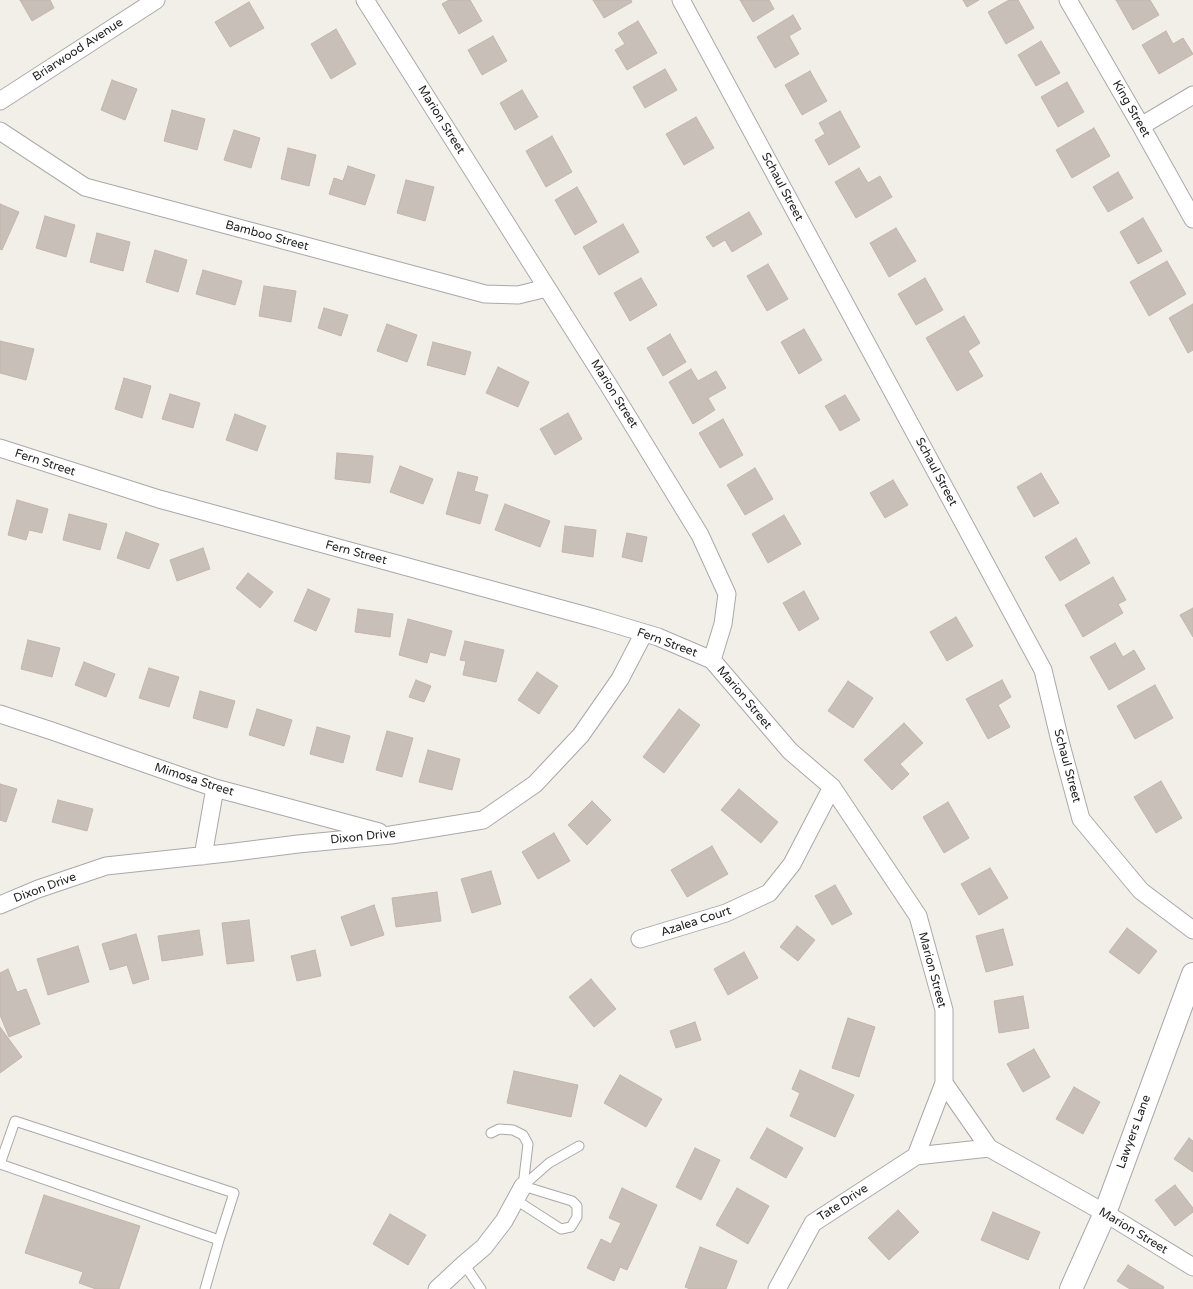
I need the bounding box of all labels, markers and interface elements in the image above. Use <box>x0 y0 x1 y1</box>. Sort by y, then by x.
street label: Briarwood Avenue <box>30 15 126 85</box>
street label: King Street <box>1109 78 1153 140</box>
street label: Marion Street <box>414 83 468 157</box>
street label: Schaul Street <box>758 150 806 224</box>
street label: Bamboo Street <box>224 218 310 254</box>
street label: Marion Street <box>587 357 641 431</box>
street label: Schaul Street <box>912 435 960 509</box>
street label: Fern Street <box>13 446 77 480</box>
street label: Fern Street <box>324 538 388 568</box>
street label: Fern Street <box>635 625 699 661</box>
street label: Marion Street <box>713 664 775 732</box>
street label: Schaul Street <box>1050 728 1084 804</box>
street label: Mimosa Street <box>152 760 236 800</box>
street label: Dixon Drive <box>330 826 396 848</box>
street label: Dixon Drive <box>12 870 78 906</box>
street label: Azalea Court <box>659 904 733 940</box>
street label: Marion Street <box>915 930 949 1010</box>
street label: Lawyers Lane <box>1114 1093 1154 1171</box>
street label: Tate Drive <box>815 1181 871 1225</box>
street label: Marion Street <box>1096 1205 1170 1257</box>

